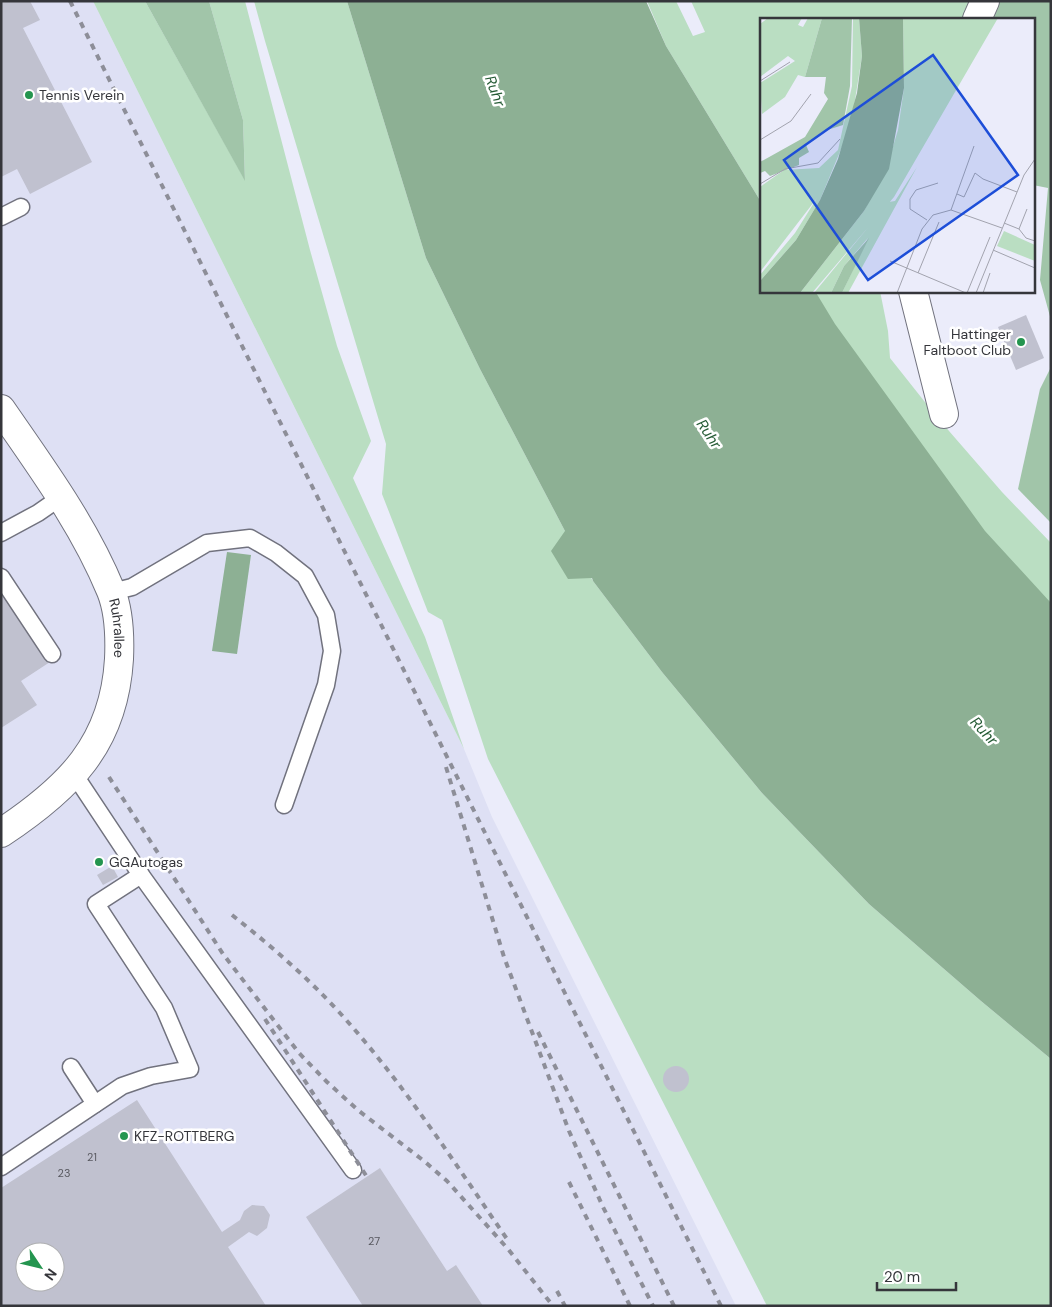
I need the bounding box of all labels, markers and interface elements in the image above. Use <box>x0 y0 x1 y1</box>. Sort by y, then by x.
inset map <box>760 18 1034 292</box>
water label: Ruhr <box>480 73 510 110</box>
place label: Tennis Verein <box>39 86 124 104</box>
marker: Tennis Verein <box>23 89 35 101</box>
place label: Hattinger Faltboot Club <box>924 325 1011 359</box>
marker: Hattinger Faltboot Club <box>1015 336 1027 348</box>
water label: Ruhr <box>692 415 726 453</box>
street label: Ruhrallee <box>105 596 128 658</box>
water label: Ruhr <box>966 713 1002 750</box>
place label: GGAutogas <box>109 853 183 871</box>
marker: GGAutogas <box>93 856 105 868</box>
place label: KFZ-ROTTBERG <box>134 1127 234 1145</box>
marker: KFZ-ROTTBERG <box>118 1130 130 1142</box>
house number: 21 <box>87 1150 97 1164</box>
house number: 23 <box>58 1166 70 1180</box>
house number: 27 <box>368 1234 380 1248</box>
north arrow <box>15 1242 65 1292</box>
scale bar <box>877 1260 956 1292</box>
text: N <box>40 1265 61 1284</box>
text: 20 m <box>884 1267 920 1287</box>

